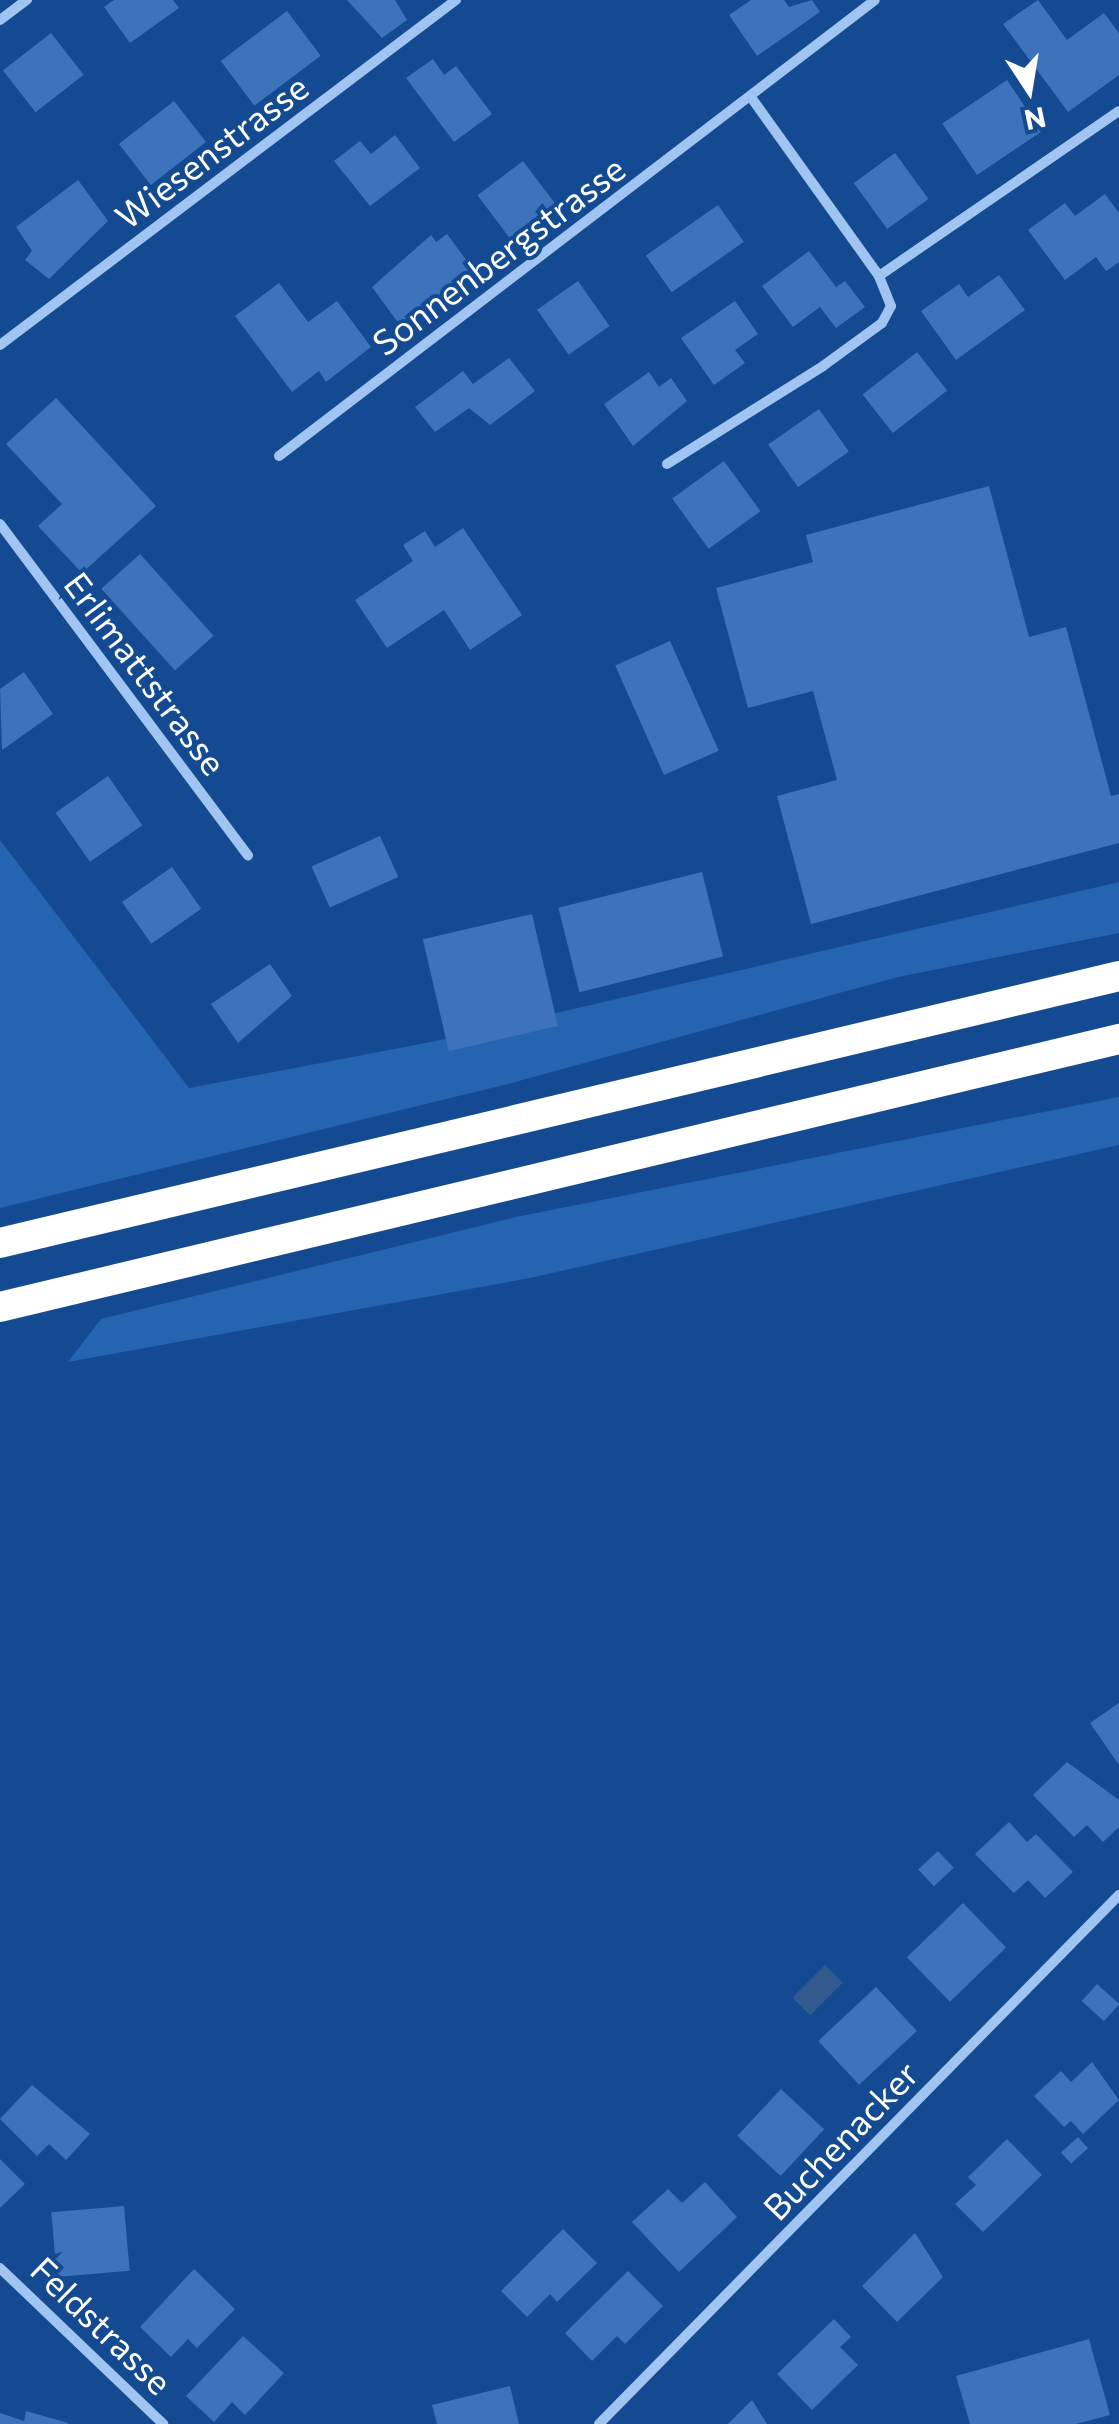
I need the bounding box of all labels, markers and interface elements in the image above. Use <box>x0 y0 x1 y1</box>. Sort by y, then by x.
north arrow <box>979 40 1079 140</box>
street label: Wiesenstrasse <box>107 65 315 237</box>
text: N <box>1021 101 1049 138</box>
street label: Sonnenbergstrasse <box>364 147 632 363</box>
street label: Erlimattstrasse <box>56 564 236 782</box>
street label: Buchenacker <box>754 2052 926 2228</box>
street label: Feldstrasse <box>23 2248 181 2402</box>

